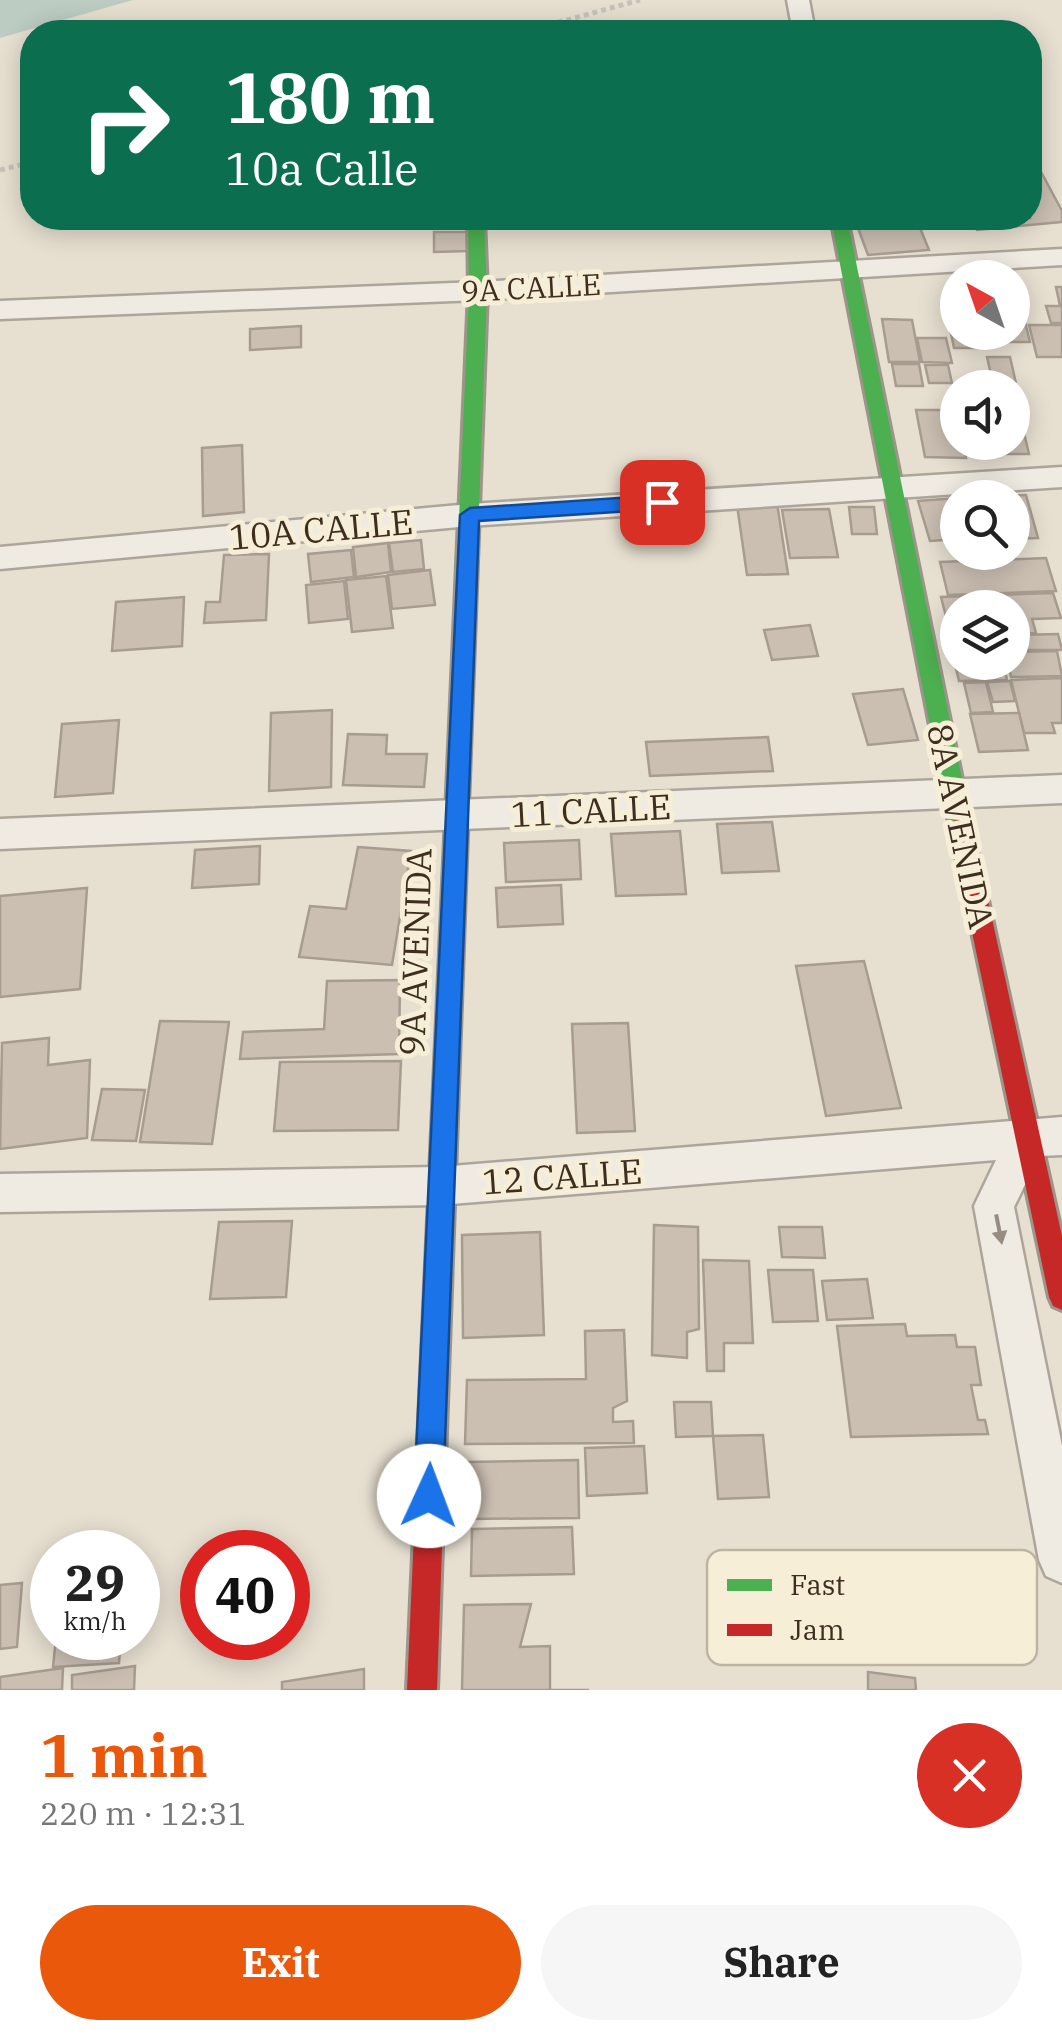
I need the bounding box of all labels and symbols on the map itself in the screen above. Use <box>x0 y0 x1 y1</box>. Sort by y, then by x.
north arrow <box>940 260 1030 350</box>
street label: 9A CALLE <box>460 264 602 310</box>
pin <box>620 460 705 545</box>
street label: 10A CALLE <box>227 498 415 560</box>
street label: 8A AVENIDA <box>917 719 1005 933</box>
street label: 11 CALLE <box>510 783 672 837</box>
street label: 9A AVENIDA <box>388 847 442 1057</box>
street label: 12 CALLE <box>480 1147 644 1205</box>
one-way arrow <box>991 1214 1007 1245</box>
position arrow <box>377 1444 481 1548</box>
speed limit sign: 40 <box>180 1530 310 1660</box>
legend <box>707 1550 1037 1665</box>
text: Fast <box>790 1566 845 1603</box>
text: Jam <box>790 1611 845 1648</box>

